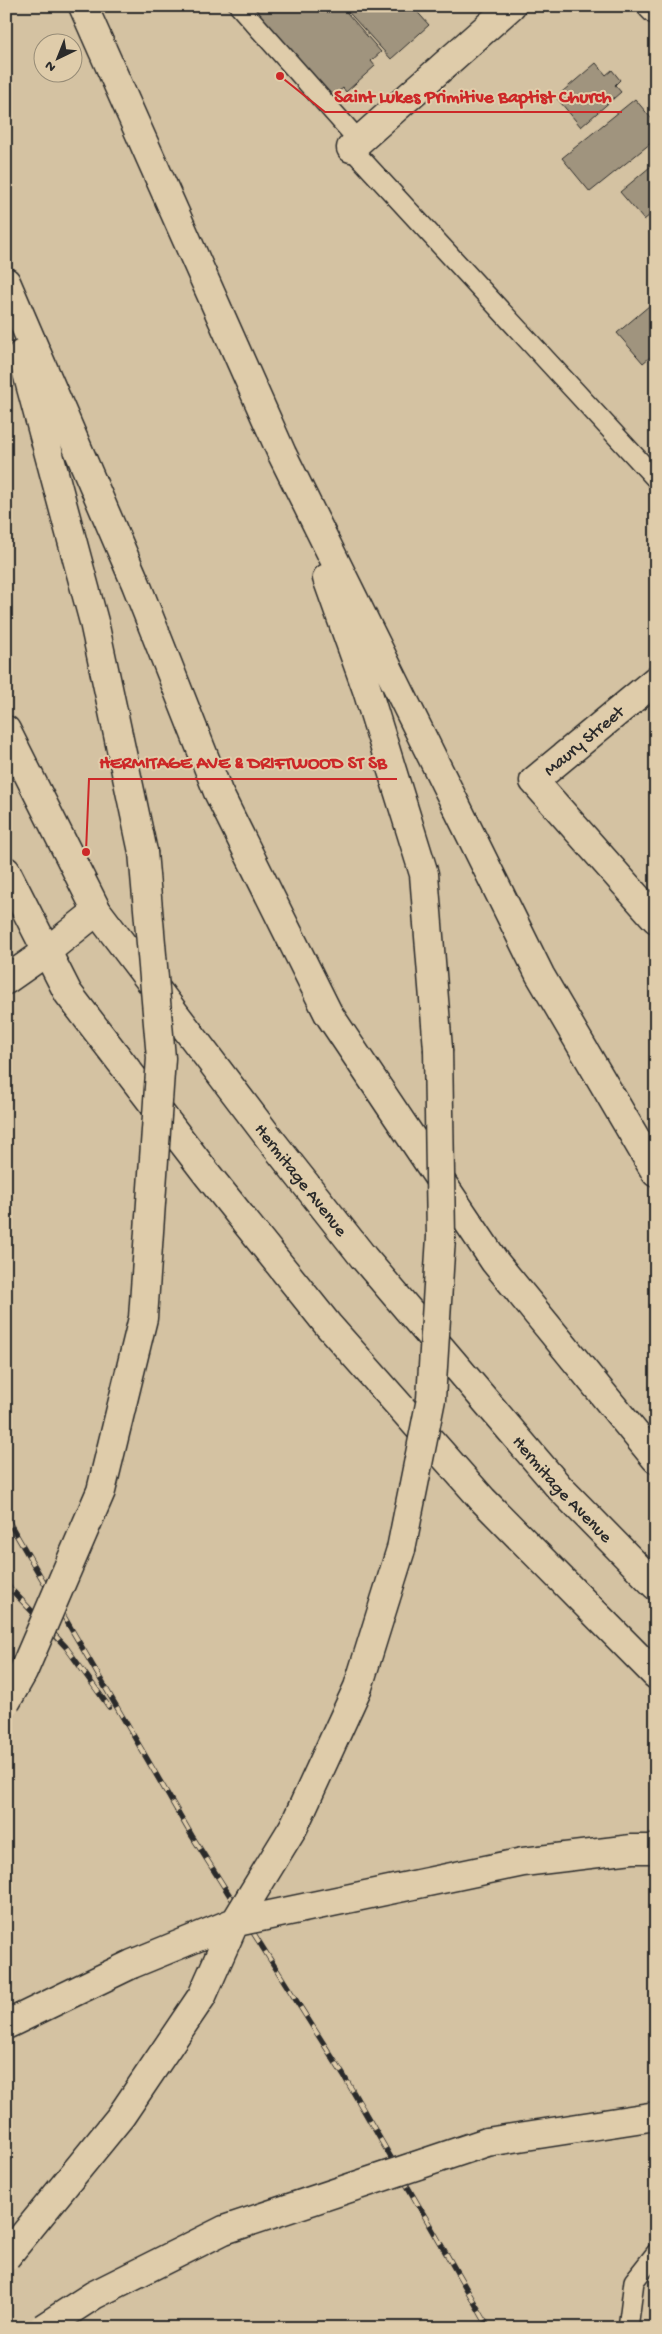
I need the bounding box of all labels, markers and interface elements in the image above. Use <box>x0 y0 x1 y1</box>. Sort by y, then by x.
north arrow <box>32 32 82 82</box>
text: N <box>42 56 60 75</box>
callout: Saint Lukes Primitive Baptist Church <box>325 78 622 112</box>
text: Saint Lukes Primitive Baptist Church <box>334 87 613 110</box>
street label: Maury Street <box>540 701 630 782</box>
callout: HERMITAGE AVE & DRIFTWOOD ST SB <box>89 745 397 779</box>
text: HERMITAGE AVE & DRIFTWOOD ST SB <box>99 753 388 776</box>
street label: Hermitage Avenue <box>249 1120 351 1242</box>
street label: Hermitage Avenue <box>507 1432 616 1549</box>

